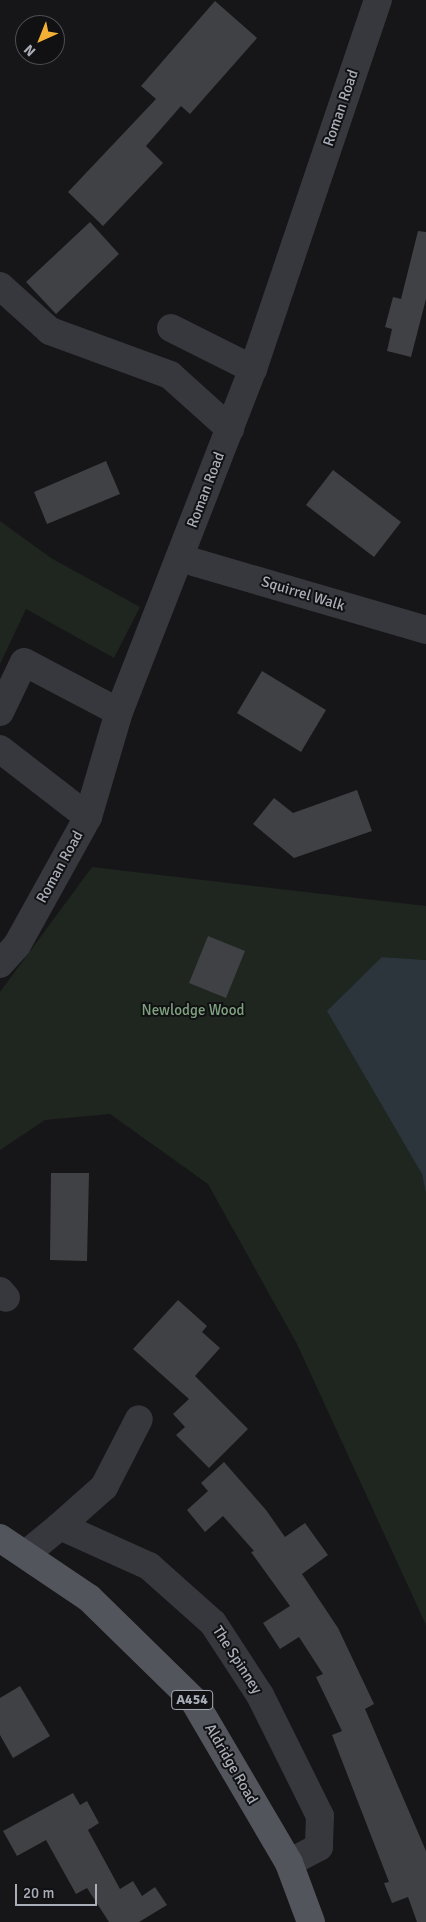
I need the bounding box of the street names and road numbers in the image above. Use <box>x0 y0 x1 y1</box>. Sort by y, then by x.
street label: Roman Road <box>320 67 362 149</box>
street label: Roman Road <box>183 450 229 530</box>
street label: Squirrel Walk <box>259 573 347 615</box>
street label: Roman Road <box>33 828 87 906</box>
street label: The Spinney <box>208 1623 266 1697</box>
road number: A454 <box>171 1688 213 1712</box>
street label: Aldridge Road <box>201 1721 261 1807</box>

